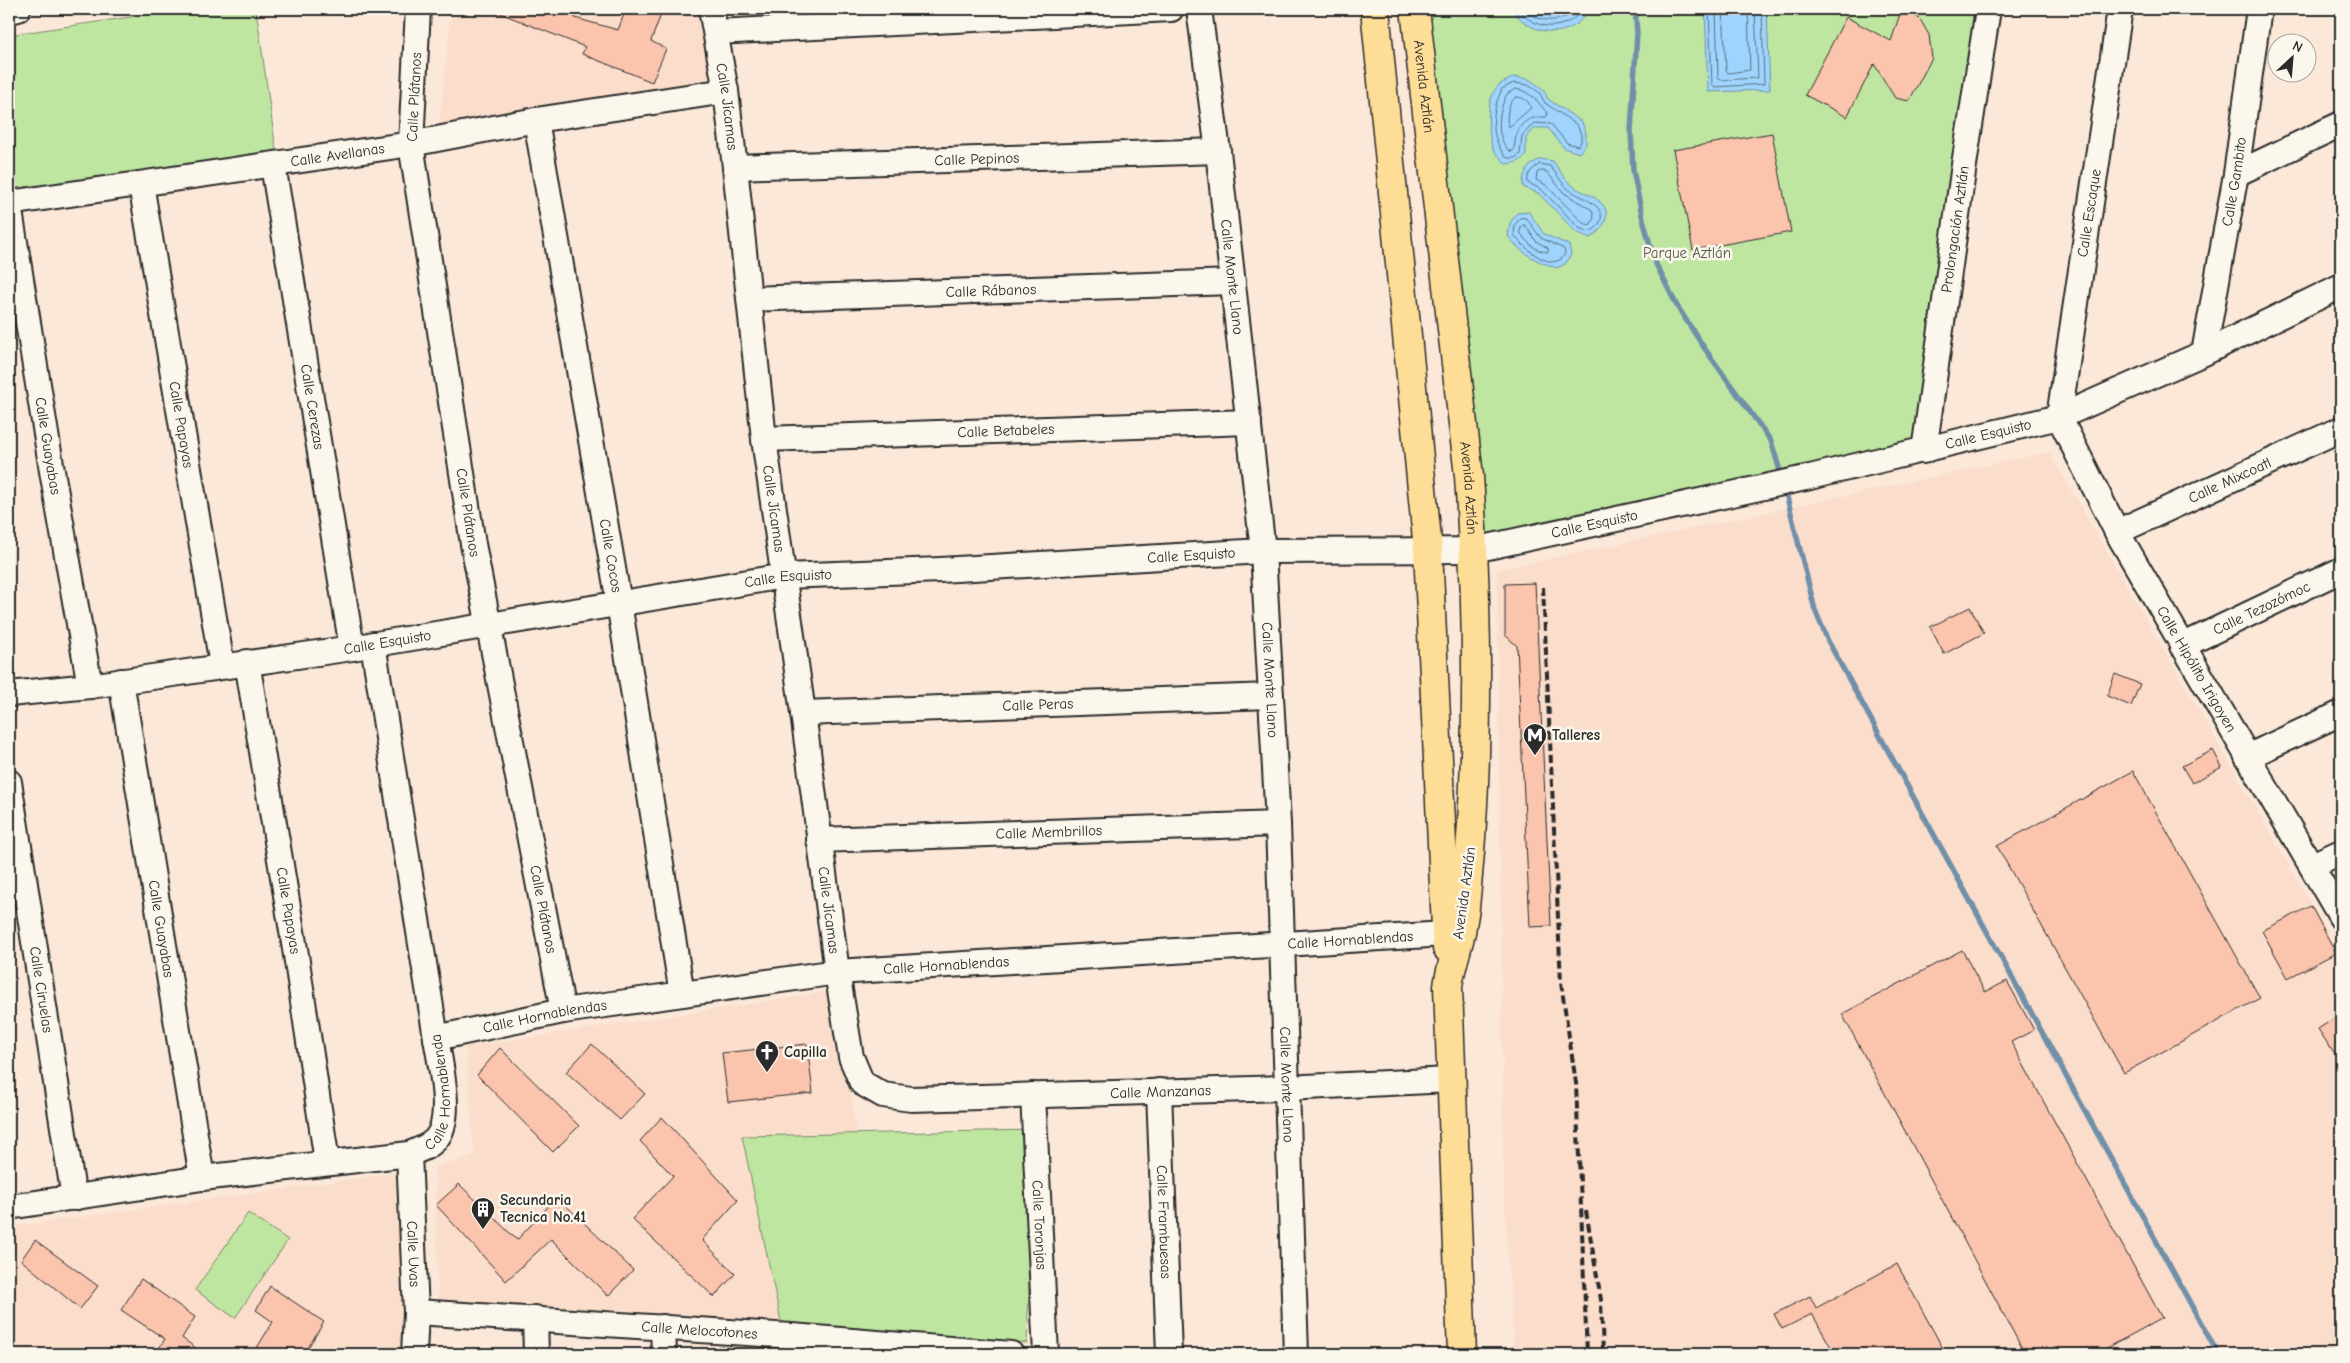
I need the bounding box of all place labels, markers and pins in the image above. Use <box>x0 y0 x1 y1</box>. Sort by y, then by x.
metro station icon: Talleres <box>1522 722 1548 756</box>
place label: Talleres <box>1552 726 1600 744</box>
church icon: Capilla <box>754 1039 780 1073</box>
place label: Capilla <box>784 1043 827 1061</box>
place label: Secundaria Tecnica No.41 <box>500 1191 586 1226</box>
building icon: Secundaria Tecnica No.41 <box>470 1196 496 1230</box>

